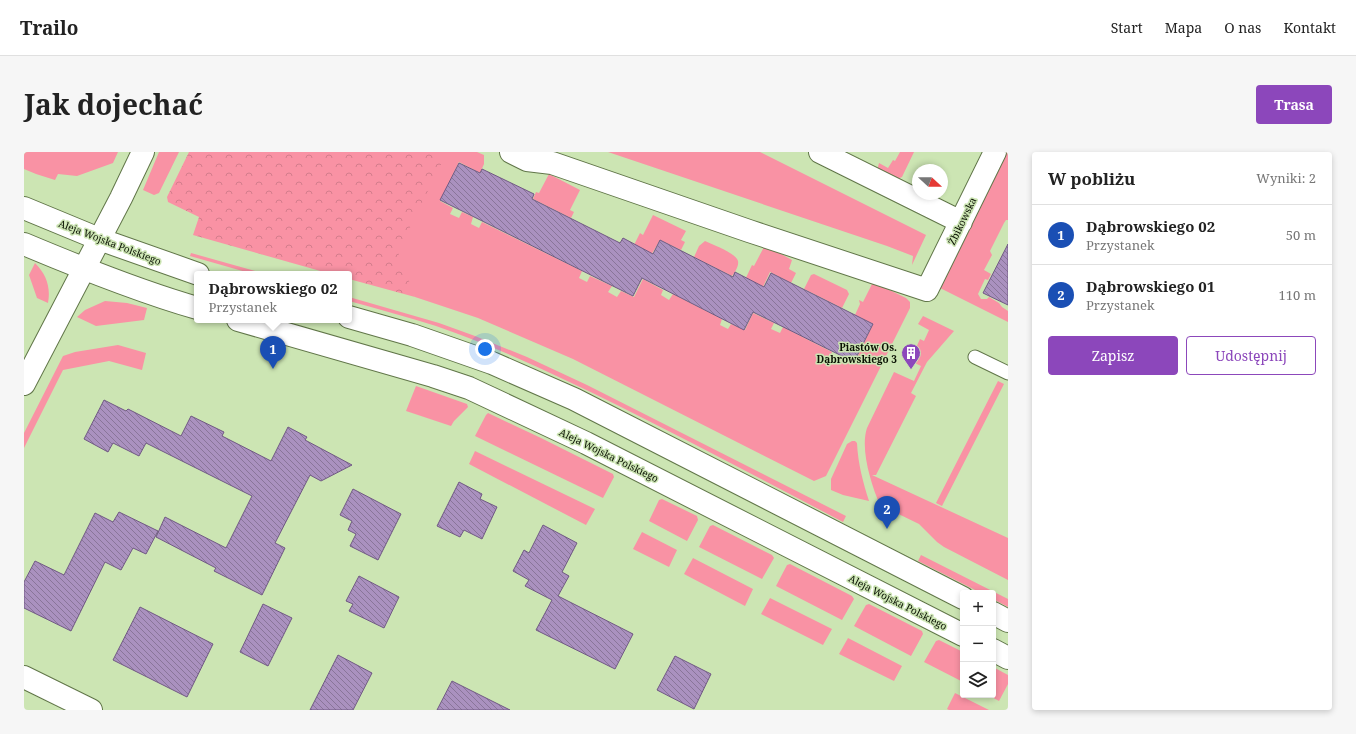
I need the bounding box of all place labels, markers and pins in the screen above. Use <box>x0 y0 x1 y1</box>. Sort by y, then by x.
pin: 1 <box>260 336 286 369</box>
place label: Piastów Os. Dąbrowskiego 3 <box>817 340 897 366</box>
building icon: Piastów Os. Dąbrowskiego 3 <box>900 342 922 370</box>
pin: 2 <box>874 496 900 529</box>

